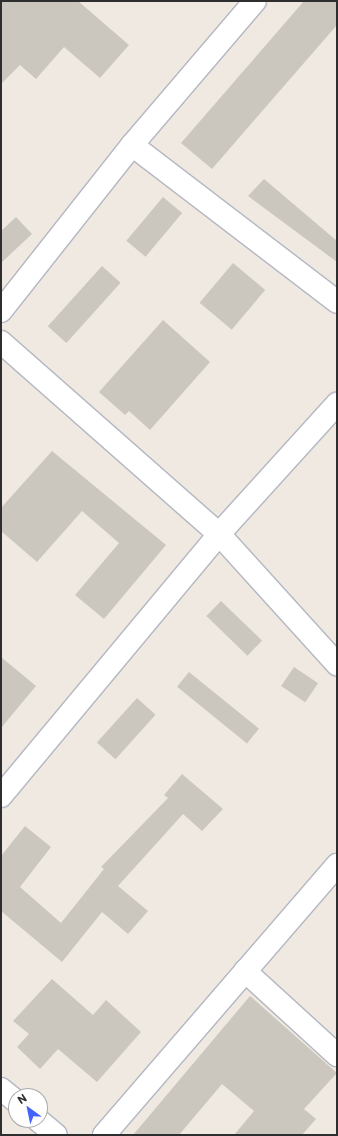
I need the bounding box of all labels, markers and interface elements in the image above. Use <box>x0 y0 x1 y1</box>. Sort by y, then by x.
north arrow <box>8 1088 48 1128</box>
text: N <box>15 1091 29 1106</box>

